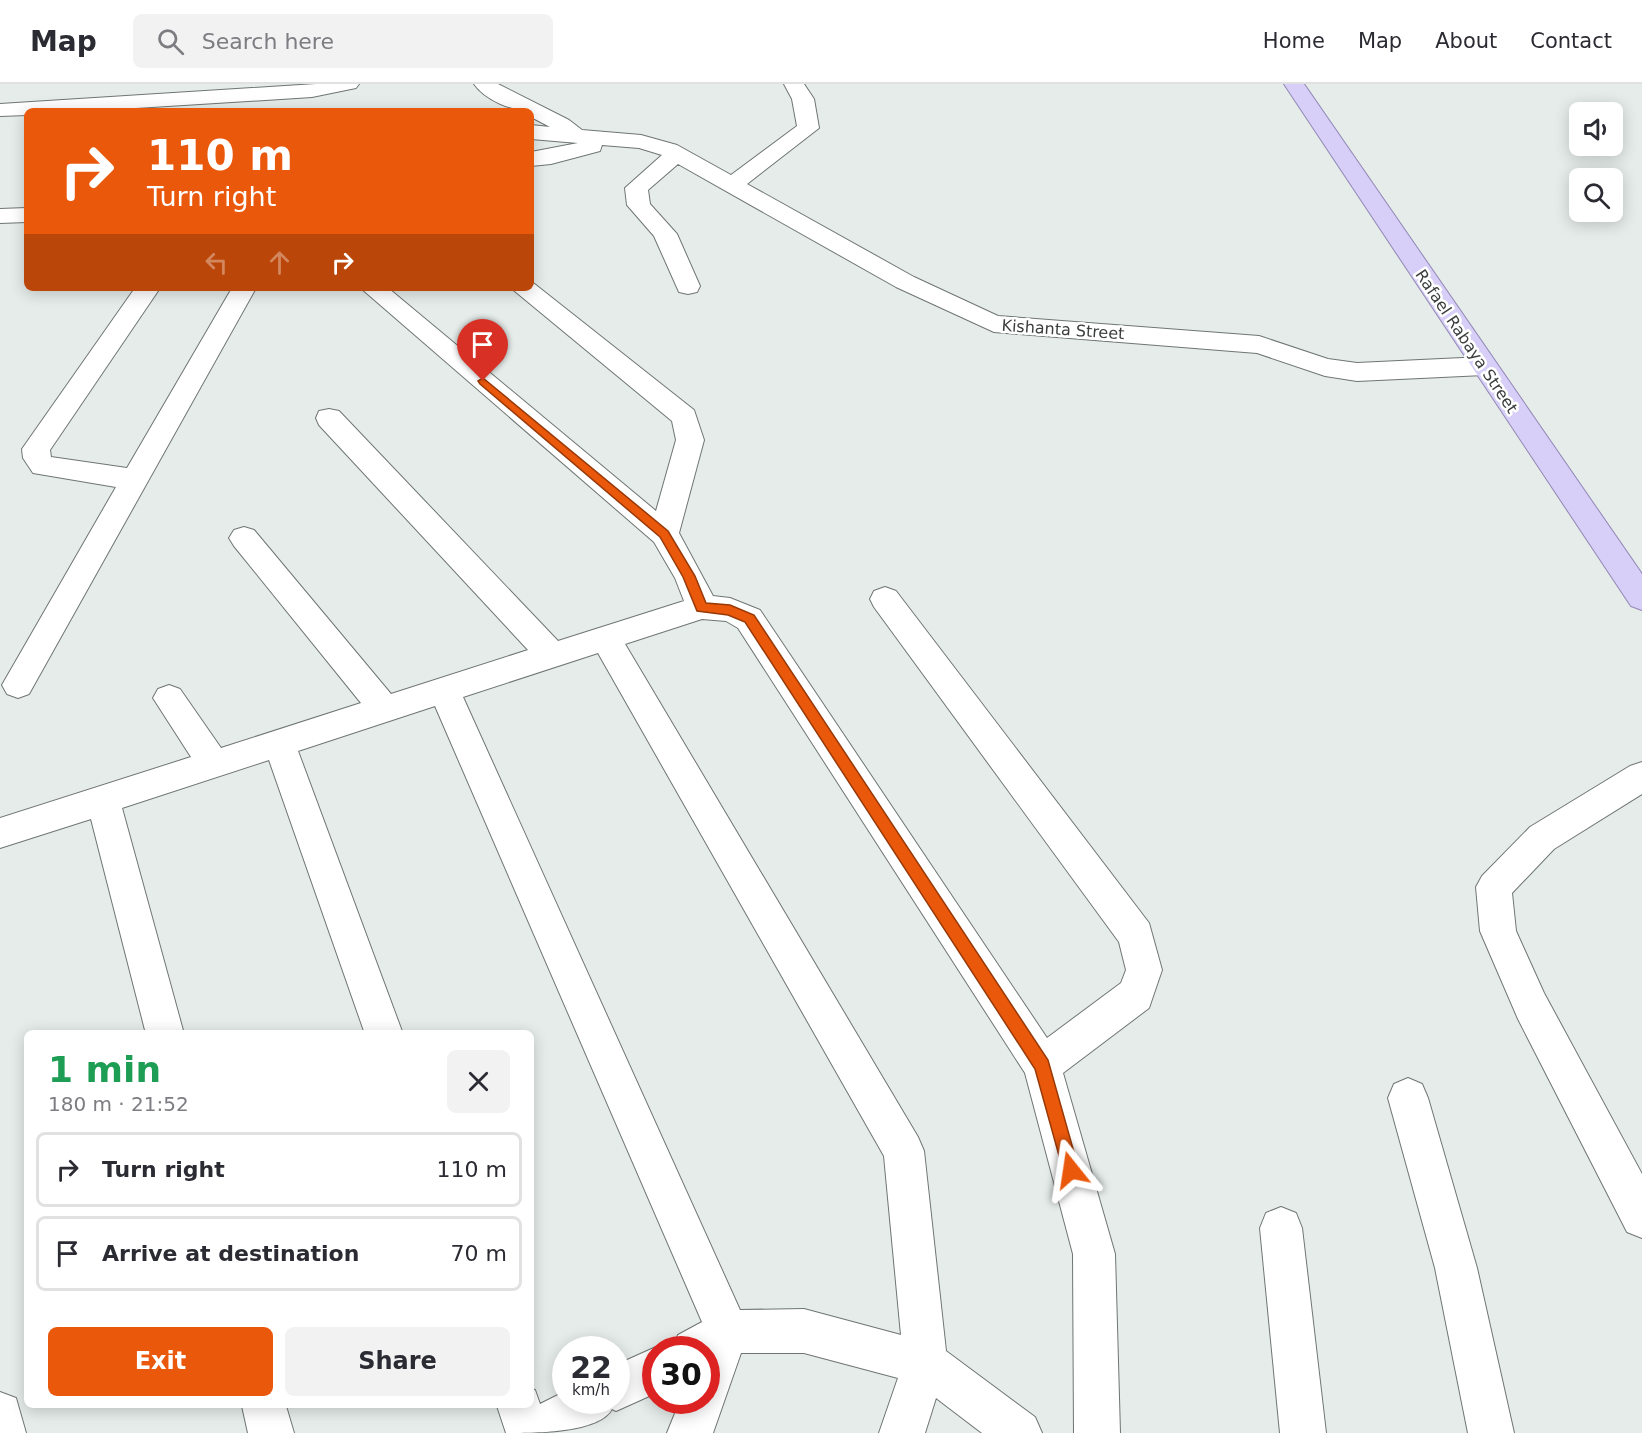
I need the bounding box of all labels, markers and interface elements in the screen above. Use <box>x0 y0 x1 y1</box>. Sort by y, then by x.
search box <box>133 14 553 68</box>
text: Map <box>30 25 97 58</box>
icon: search <box>154 25 187 58</box>
text: Search here <box>202 29 334 54</box>
text: Home <box>1263 29 1325 53</box>
text: Map <box>1358 29 1402 53</box>
text: About <box>1435 29 1497 53</box>
text: Contact <box>1530 29 1612 53</box>
map controls <box>1569 102 1623 222</box>
button: sound <box>1569 102 1623 156</box>
text: 110 m <box>147 131 293 180</box>
icon: right <box>48 132 126 210</box>
button: search <box>1569 168 1623 222</box>
text: Turn right <box>147 181 276 212</box>
icon: left <box>200 246 233 279</box>
icon: ahead <box>263 246 296 279</box>
icon: right <box>326 246 359 279</box>
street label: Rafael Rabaya Street <box>1411 266 1522 417</box>
street label: Kishanta Street <box>1001 316 1125 343</box>
pin <box>457 319 508 381</box>
icon: arrive <box>466 328 499 361</box>
text: 1 min <box>48 1049 161 1090</box>
button: close <box>447 1050 510 1113</box>
text: 180 m · 21:52 <box>48 1092 189 1116</box>
position arrow <box>1039 1138 1103 1202</box>
icon: right <box>51 1153 84 1186</box>
text: Turn right <box>102 1157 225 1182</box>
text: 110 m <box>437 1157 507 1182</box>
icon: arrive <box>51 1237 84 1270</box>
text: Arrive at destination <box>102 1241 359 1266</box>
text: 70 m <box>451 1241 507 1266</box>
button: Exit <box>48 1327 273 1396</box>
button: Share <box>285 1327 510 1396</box>
speed limit sign: 30 <box>642 1336 720 1414</box>
text: 22 <box>570 1350 612 1385</box>
text: km/h <box>572 1381 610 1399</box>

